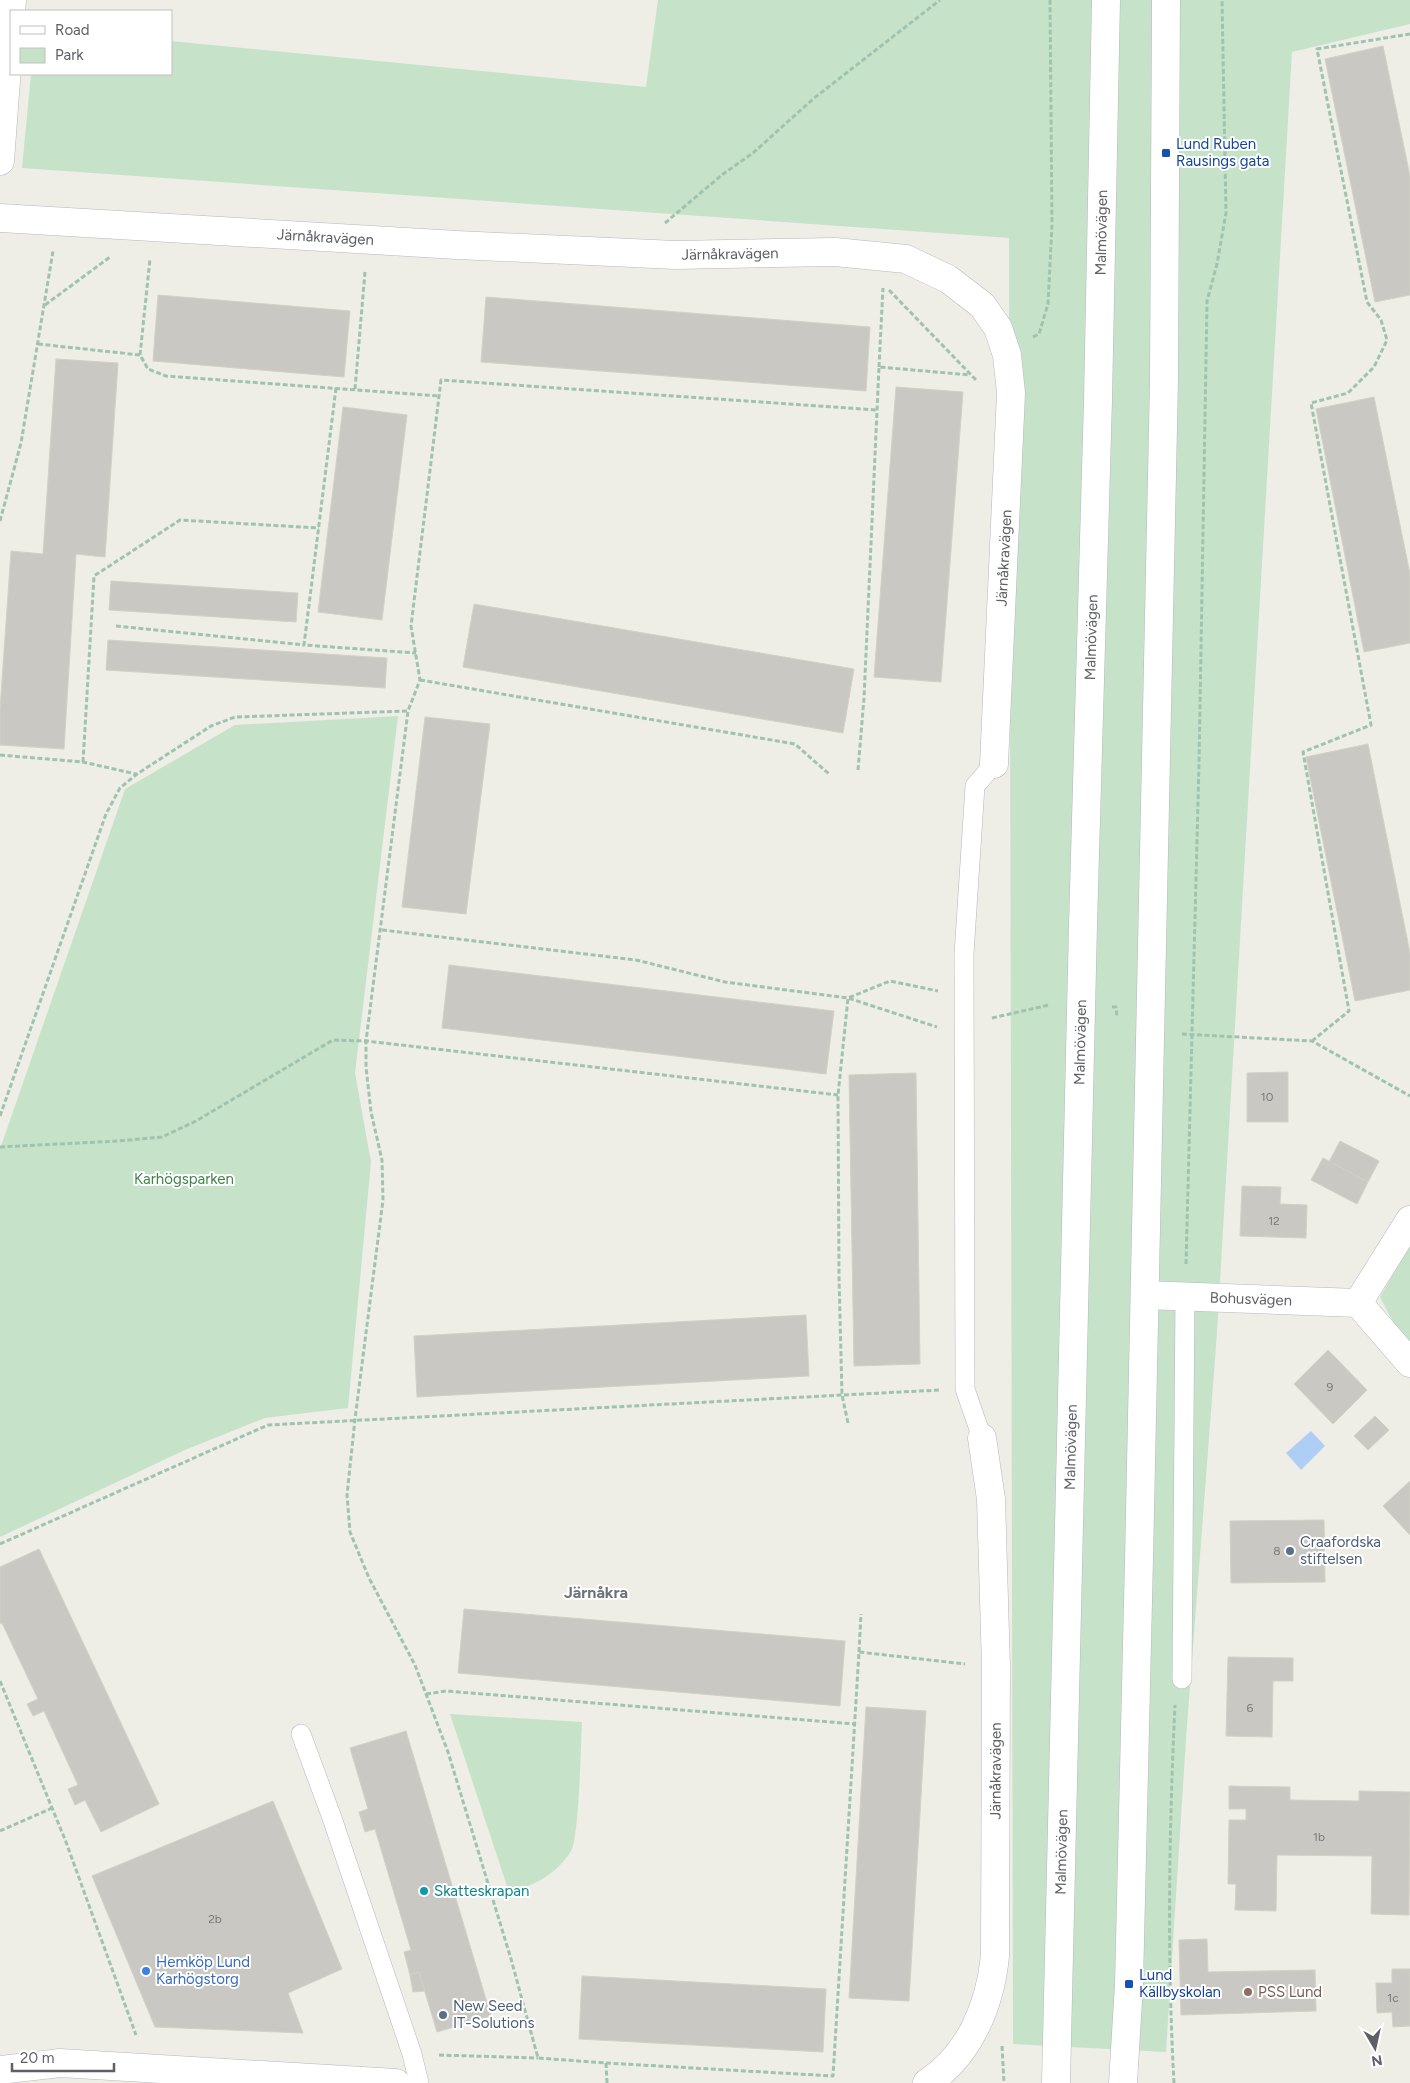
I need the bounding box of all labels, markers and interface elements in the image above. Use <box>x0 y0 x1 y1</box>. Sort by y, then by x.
legend <box>10 10 172 75</box>
text: Road <box>55 21 90 39</box>
text: Park <box>55 46 84 64</box>
place label: Lund Ruben Rausings gata <box>1176 135 1270 170</box>
marker: Lund Ruben Rausings gata <box>1160 147 1172 159</box>
street label: Malmövägen <box>1091 189 1111 276</box>
street label: Järnåkravägen <box>276 225 374 249</box>
street label: Järnåkravägen <box>681 244 779 264</box>
street label: Järnåkravägen <box>992 509 1016 607</box>
street label: Malmövägen <box>1081 594 1101 681</box>
street label: Malmövägen <box>1070 999 1090 1085</box>
house number: 10 <box>1261 1090 1274 1104</box>
park label: Karhögsparken <box>134 1170 234 1188</box>
house number: 12 <box>1268 1214 1280 1228</box>
street label: Bohusvägen <box>1209 1288 1292 1310</box>
house number: 9 <box>1327 1380 1334 1394</box>
street label: Malmövägen <box>1061 1404 1081 1490</box>
place label: Craafordska stiftelsen <box>1300 1533 1381 1568</box>
house number: 8 <box>1273 1544 1281 1558</box>
marker: Craafordska stiftelsen <box>1284 1545 1296 1557</box>
district label: Järnåkra <box>564 1583 628 1602</box>
house number: 6 <box>1247 1701 1254 1715</box>
street label: Järnåkravägen <box>986 1722 1005 1820</box>
street label: Malmövägen <box>1051 1809 1071 1895</box>
house number: 1b <box>1313 1830 1325 1844</box>
place label: Skatteskrapan <box>434 1882 529 1900</box>
marker: Skatteskrapan <box>418 1885 430 1897</box>
house number: 2b <box>208 1912 222 1926</box>
place label: Hemköp Lund Karhögstorg <box>156 1953 250 1988</box>
marker: Hemköp Lund Karhögstorg <box>140 1965 152 1977</box>
place label: Lund Källbyskolan <box>1139 1966 1221 2001</box>
marker: Lund Källbyskolan <box>1123 1978 1135 1990</box>
place label: PSS Lund <box>1258 1983 1322 2001</box>
marker: PSS Lund <box>1242 1986 1254 1998</box>
house number: 1c <box>1387 1991 1399 2005</box>
place label: New Seed IT-Solutions <box>453 1997 534 2032</box>
marker: New Seed IT-Solutions <box>437 2009 449 2021</box>
north arrow <box>1350 2023 1400 2073</box>
scale bar <box>12 2040 115 2072</box>
text: 20 m <box>20 2049 54 2067</box>
text: N <box>1370 2051 1384 2070</box>

